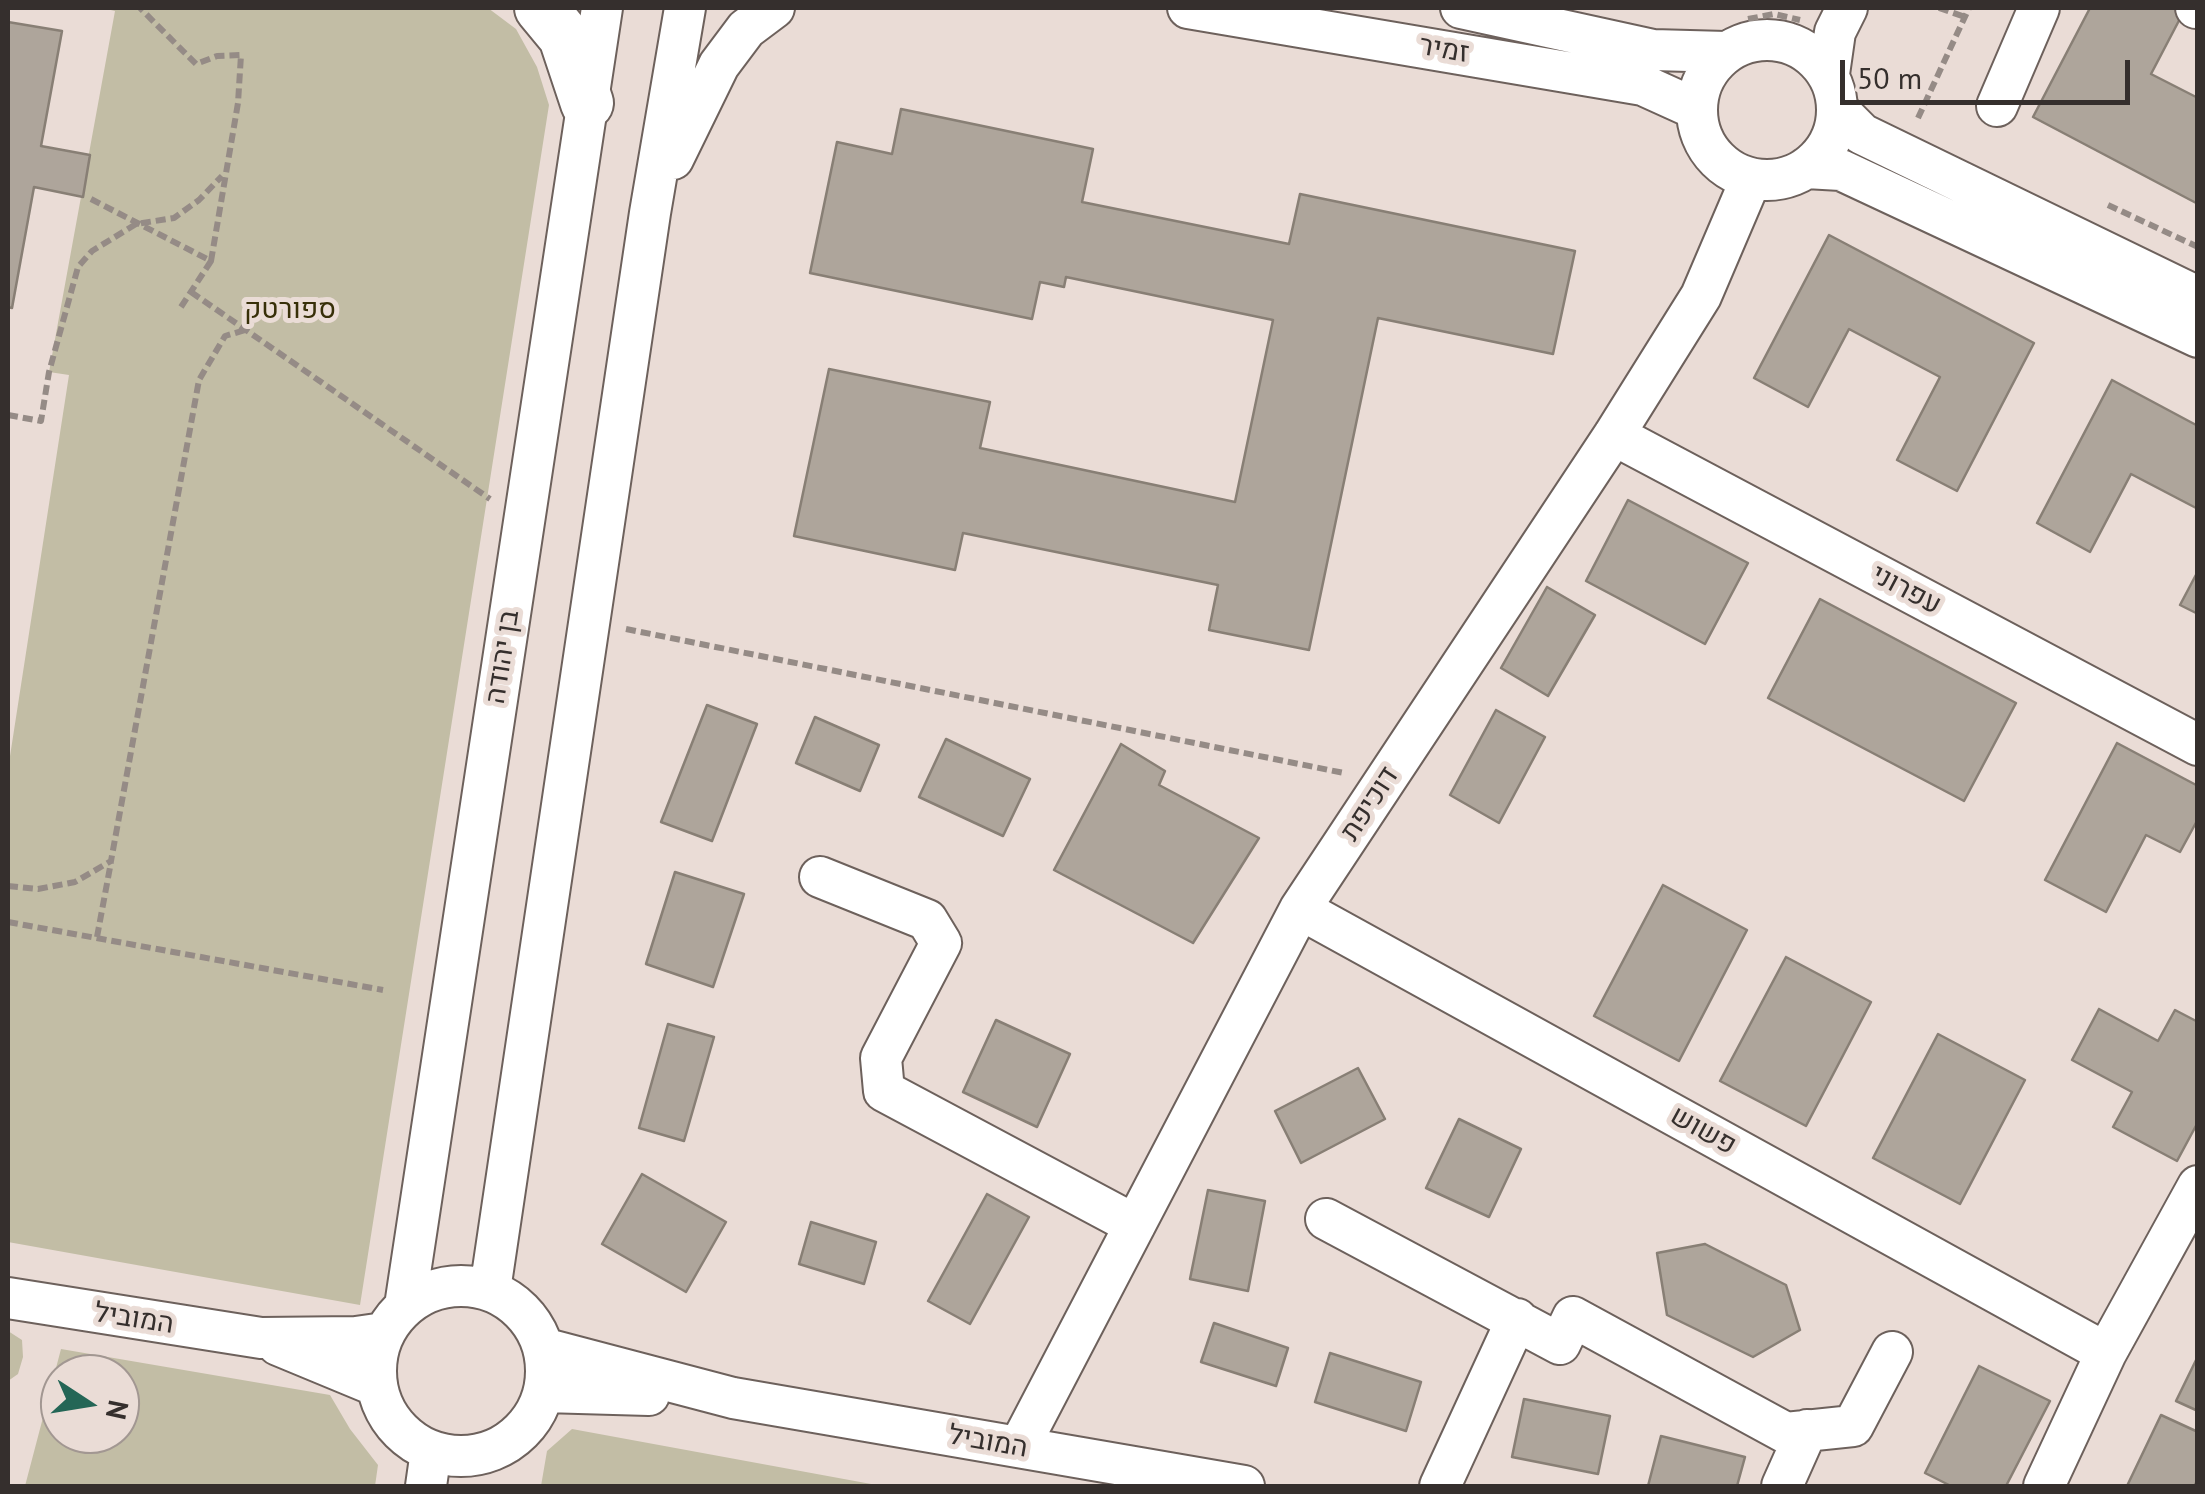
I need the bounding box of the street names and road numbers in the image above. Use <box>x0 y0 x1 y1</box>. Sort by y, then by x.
street label: זמיר <box>1417 29 1471 71</box>
street label: עפרוני <box>1865 558 1947 622</box>
street label: בן יהודה <box>479 608 527 706</box>
street label: דוכיפת <box>1334 761 1406 847</box>
street label: פשוש <box>1664 1099 1742 1163</box>
street label: המוביל <box>92 1296 176 1342</box>
street label: המוביל <box>946 1419 1030 1465</box>

